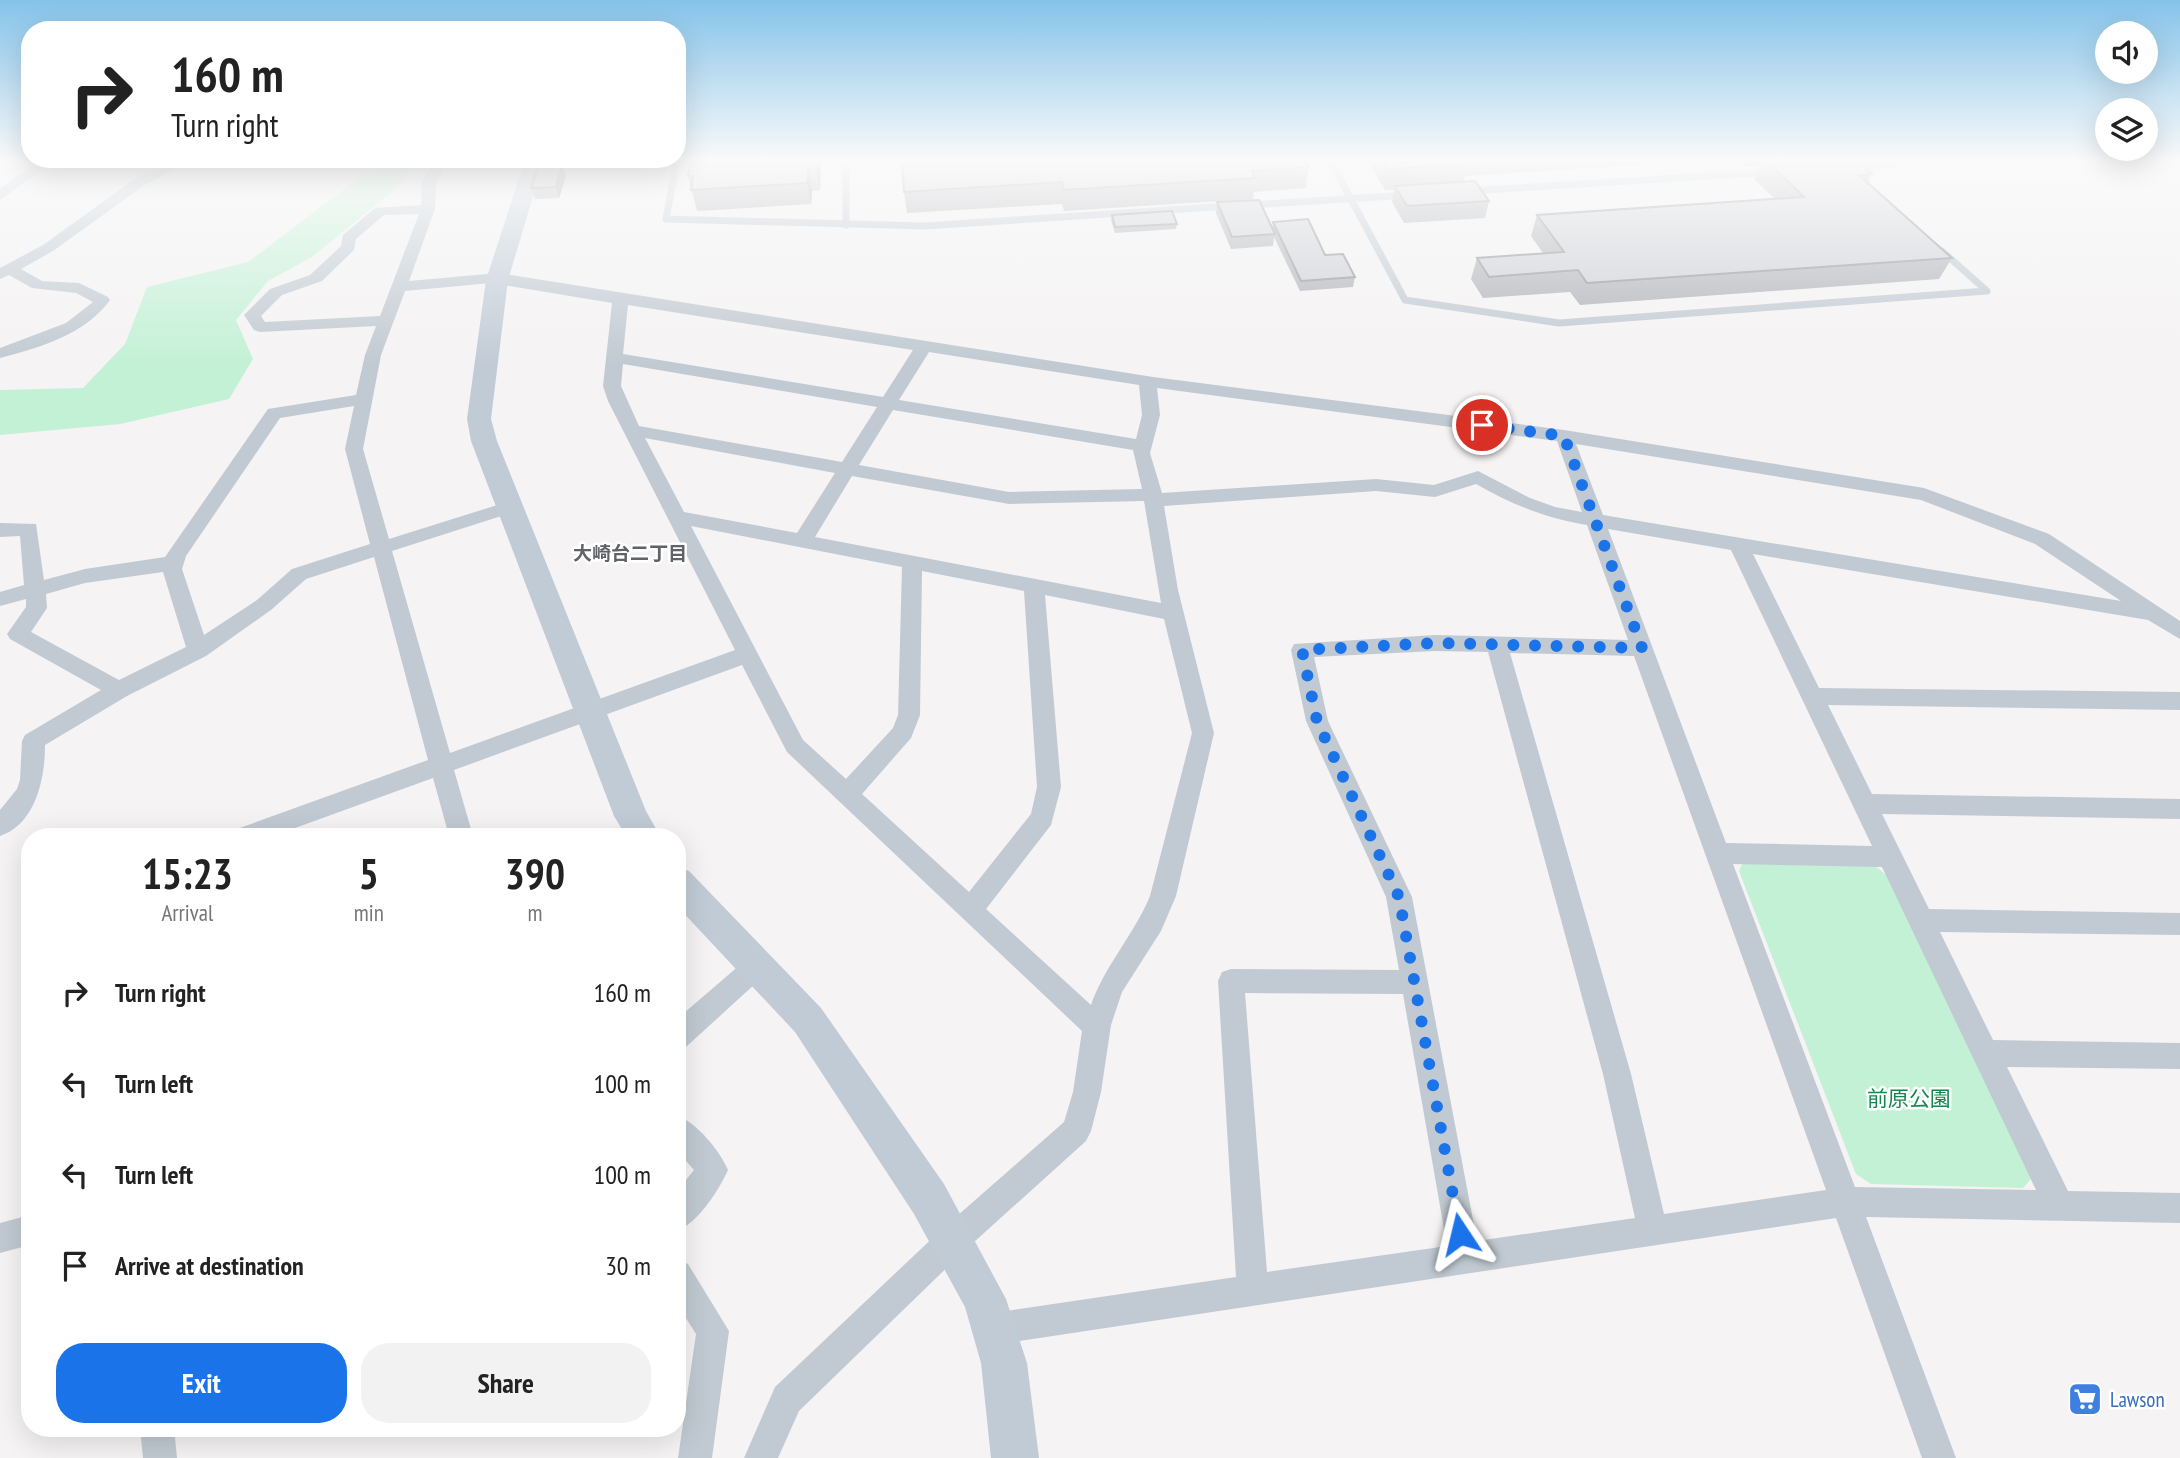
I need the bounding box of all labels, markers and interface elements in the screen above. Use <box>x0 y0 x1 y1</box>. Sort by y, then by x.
map controls <box>2095 21 2158 161</box>
button: sound <box>2095 21 2158 84</box>
text: 160 m <box>171 42 284 106</box>
icon: right <box>56 49 147 140</box>
button: layers <box>2095 98 2158 161</box>
text: Turn right <box>171 104 279 146</box>
pin <box>1452 395 1512 455</box>
icon: arrive <box>1463 406 1501 444</box>
district label: 大崎台二丁目 <box>573 541 687 565</box>
text: 15:23 <box>142 846 233 901</box>
text: 5 <box>359 846 379 901</box>
text: 390 <box>505 846 565 901</box>
text: Arrival <box>161 898 213 927</box>
text: min <box>354 898 384 927</box>
text: m <box>527 898 542 927</box>
icon: right <box>56 974 94 1012</box>
text: Turn right <box>115 976 206 1009</box>
text: 160 m <box>593 976 651 1009</box>
icon: left <box>56 1065 94 1103</box>
text: Turn left <box>115 1067 193 1100</box>
text: 100 m <box>593 1067 651 1100</box>
park label: 前原公園 <box>1867 1085 1951 1112</box>
icon: left <box>56 1156 94 1194</box>
text: Turn left <box>115 1158 193 1191</box>
text: 100 m <box>593 1158 651 1191</box>
position arrow <box>1423 1197 1497 1271</box>
icon: arrive <box>56 1247 94 1285</box>
text: Arrive at destination <box>115 1249 304 1282</box>
text: 30 m <box>605 1249 651 1282</box>
button: Exit <box>56 1343 347 1423</box>
button: Share <box>361 1343 651 1423</box>
supermarket icon: Lawson <box>2066 1380 2104 1418</box>
place label: Lawson <box>2110 1386 2165 1413</box>

